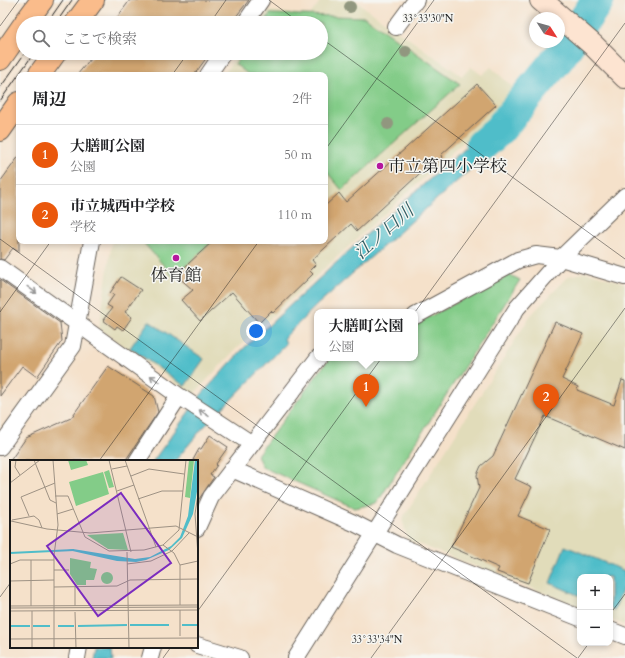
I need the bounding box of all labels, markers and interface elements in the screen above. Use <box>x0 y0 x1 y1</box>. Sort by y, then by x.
text: 33°33'30"N <box>403 12 454 26</box>
north arrow <box>529 12 565 48</box>
search box <box>16 16 328 60</box>
icon: search <box>30 27 52 49</box>
text: ここで検索 <box>62 29 137 49</box>
text: 周辺 <box>32 88 66 111</box>
text: 2件 <box>292 90 312 108</box>
text: 大膳町公園 <box>70 136 145 156</box>
text: 1 <box>42 146 48 164</box>
text: 50 m <box>284 146 312 164</box>
place label: 市立第四小学校 <box>388 155 507 178</box>
text: 公園 <box>70 158 96 176</box>
marker: 市立第四小学校 <box>375 161 385 171</box>
text: 市立城西中学校 <box>70 196 175 216</box>
water label: 江ノ口川 <box>349 198 421 265</box>
text: 2 <box>42 206 48 224</box>
text: 110 m <box>278 206 312 224</box>
text: 学校 <box>70 218 96 236</box>
marker: 体育館 <box>171 253 181 263</box>
place label: 体育館 <box>151 264 202 287</box>
one-way arrow <box>26 286 37 294</box>
popup <box>314 309 418 361</box>
text: 大膳町公園 <box>328 316 404 336</box>
your location <box>246 321 266 341</box>
text: 公園 <box>328 338 355 356</box>
pin: 1 <box>353 374 379 407</box>
one-way arrow <box>150 375 161 383</box>
pin: 2 <box>533 384 559 417</box>
one-way arrow <box>199 409 210 417</box>
inset map <box>10 460 198 648</box>
map controls <box>577 574 613 646</box>
button: + <box>577 574 613 610</box>
button: − <box>577 610 613 646</box>
text: 33°33'34"N <box>352 633 403 647</box>

